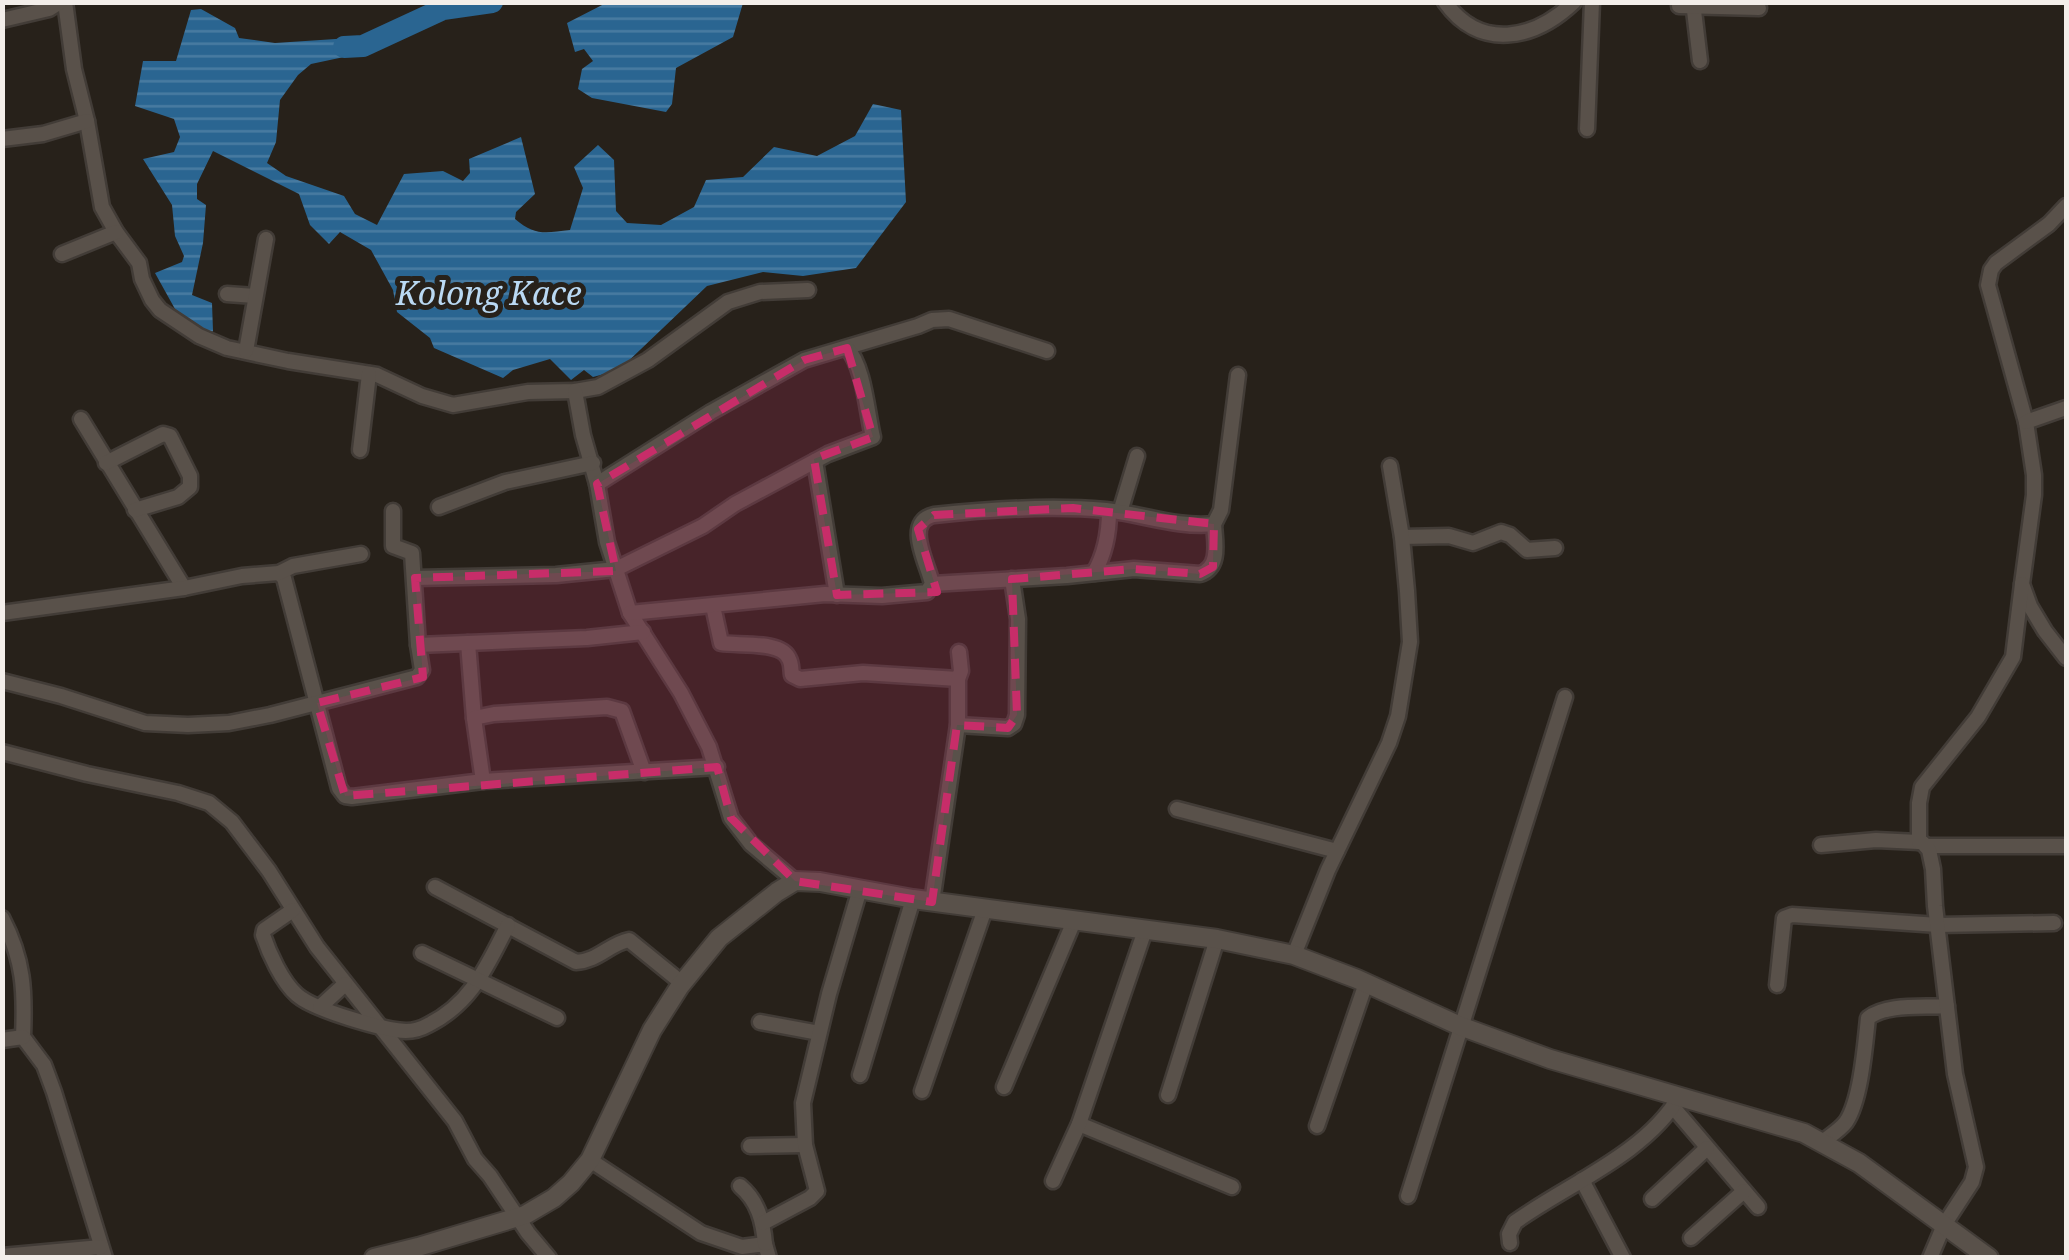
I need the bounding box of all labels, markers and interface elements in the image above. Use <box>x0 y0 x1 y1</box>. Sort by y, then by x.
water label: Kolong Kace <box>395 271 582 314</box>

